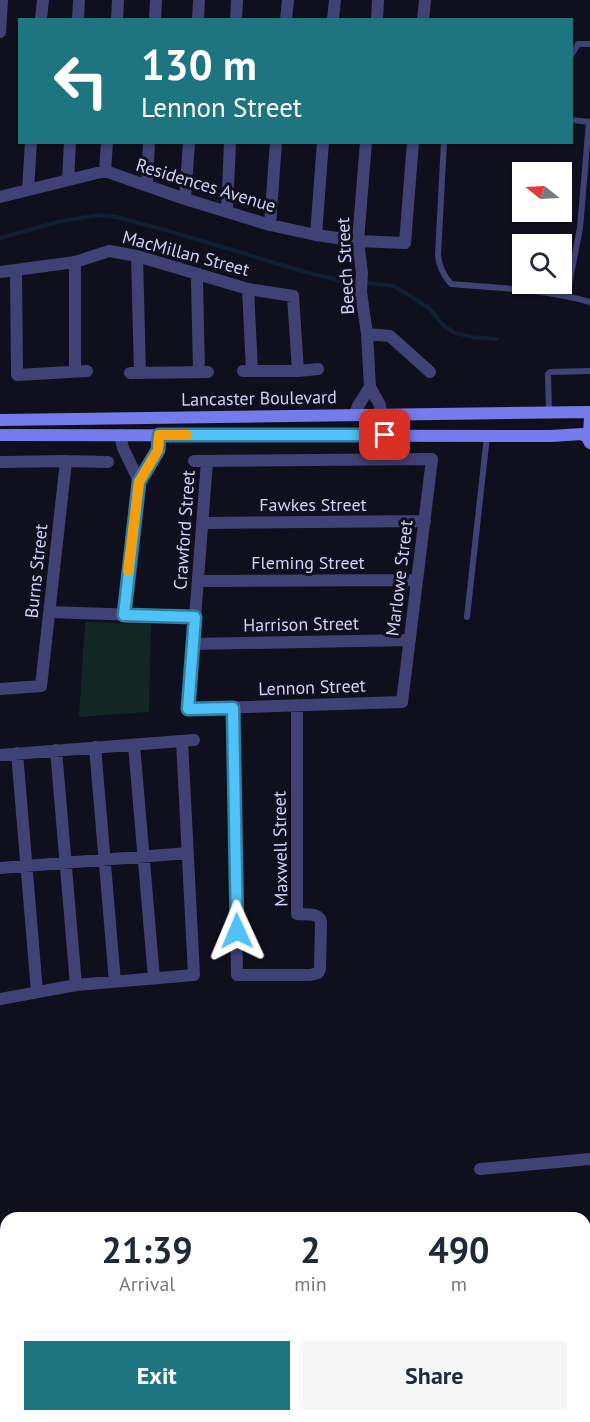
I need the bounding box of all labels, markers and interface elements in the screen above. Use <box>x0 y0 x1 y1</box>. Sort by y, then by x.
text: 130 m <box>141 37 257 92</box>
icon: left <box>42 42 120 120</box>
text: Lennon Street <box>141 90 302 124</box>
street label: Residences Avenue <box>133 153 279 217</box>
north arrow <box>512 162 572 222</box>
map controls <box>512 162 572 294</box>
street label: Beech Street <box>331 217 359 315</box>
street label: MacMillan Street <box>120 225 252 281</box>
button: search <box>512 234 572 294</box>
street label: Lancaster Boulevard <box>181 385 337 411</box>
pin <box>359 409 410 460</box>
icon: arrive <box>368 418 401 451</box>
street label: Crawford Street <box>168 469 200 591</box>
street label: Fawkes Street <box>259 493 367 516</box>
street label: Marlowe Street <box>380 519 418 637</box>
street label: Burns Street <box>20 523 52 619</box>
street label: Fleming Street <box>251 551 365 574</box>
street label: Harrison Street <box>243 611 359 637</box>
street label: Lennon Street <box>258 674 366 700</box>
street label: Maxwell Street <box>267 791 293 907</box>
position arrow <box>205 899 269 963</box>
text: 21:39 <box>101 1226 193 1273</box>
text: 2 <box>300 1226 321 1273</box>
text: 490 <box>428 1226 490 1273</box>
text: Arrival <box>119 1271 175 1297</box>
text: min <box>294 1271 327 1297</box>
text: m <box>451 1271 467 1297</box>
button: Exit <box>24 1341 290 1410</box>
button: Share <box>302 1341 567 1410</box>

